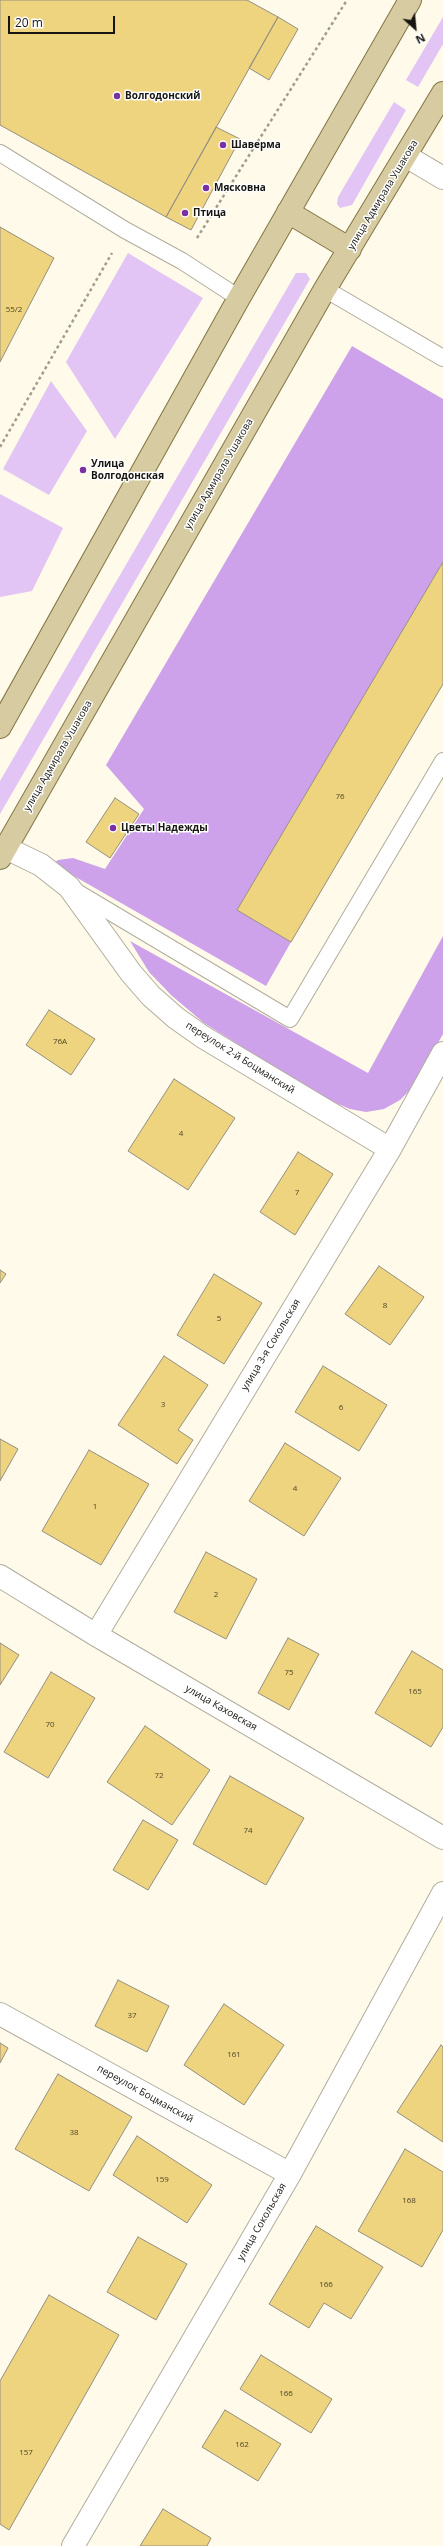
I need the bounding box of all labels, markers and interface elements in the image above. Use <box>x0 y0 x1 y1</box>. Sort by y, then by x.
scale bar <box>10 8 117 34</box>
north arrow <box>395 8 435 48</box>
text: 20 m <box>15 14 43 31</box>
text: N <box>413 30 428 48</box>
place label: Волгодонский <box>125 90 201 102</box>
marker: Волгодонский <box>112 91 122 101</box>
street label: улица Адмирала Ушакова <box>345 138 421 252</box>
place label: Шаверма <box>231 139 281 151</box>
marker: Шаверма <box>218 140 228 150</box>
place label: Мясковна <box>214 182 266 194</box>
marker: Мясковна <box>201 183 211 193</box>
place label: Птица <box>193 207 226 219</box>
marker: Птица <box>180 208 190 218</box>
house number: 55/2 <box>6 305 22 315</box>
street label: улица Адмирала Ушакова <box>182 416 256 532</box>
place label: Улица Волгодонская <box>91 458 164 482</box>
marker: Улица Волгодонская <box>78 465 88 475</box>
street label: улица Адмирала Ушакова <box>21 698 95 814</box>
house number: 76 <box>335 792 345 802</box>
place label: Цветы Надежды <box>121 822 208 834</box>
marker: Цветы Надежды <box>108 823 118 833</box>
street label: переулок 2-й Боцманский <box>183 1019 297 1097</box>
house number: 76А <box>53 1037 67 1047</box>
house number: 4 <box>179 1129 183 1139</box>
house number: 7 <box>295 1188 299 1198</box>
street label: улица 3-я Сокольская <box>239 1297 303 1393</box>
house number: 8 <box>383 1301 387 1311</box>
house number: 5 <box>217 1314 221 1324</box>
house number: 3 <box>161 1400 165 1410</box>
house number: 6 <box>339 1403 343 1413</box>
house number: 4 <box>293 1484 297 1494</box>
house number: 1 <box>93 1502 97 1512</box>
house number: 2 <box>214 1590 218 1600</box>
house number: 75 <box>284 1668 294 1678</box>
street label: улица Каховская <box>183 1683 259 1733</box>
house number: 165 <box>408 1687 422 1697</box>
house number: 70 <box>45 1720 55 1730</box>
house number: 72 <box>154 1771 164 1781</box>
house number: 74 <box>243 1826 253 1836</box>
house number: 37 <box>127 2011 137 2021</box>
house number: 161 <box>227 2050 241 2060</box>
street label: переулок Боцманский <box>95 2062 195 2126</box>
house number: 38 <box>69 2128 79 2138</box>
house number: 159 <box>155 2175 169 2185</box>
street label: улица Сокольская <box>235 2181 289 2263</box>
house number: 168 <box>402 2196 416 2206</box>
house number: 166 <box>319 2280 333 2290</box>
house number: 166 <box>279 2389 293 2399</box>
house number: 162 <box>235 2440 249 2450</box>
house number: 157 <box>19 2448 33 2458</box>

